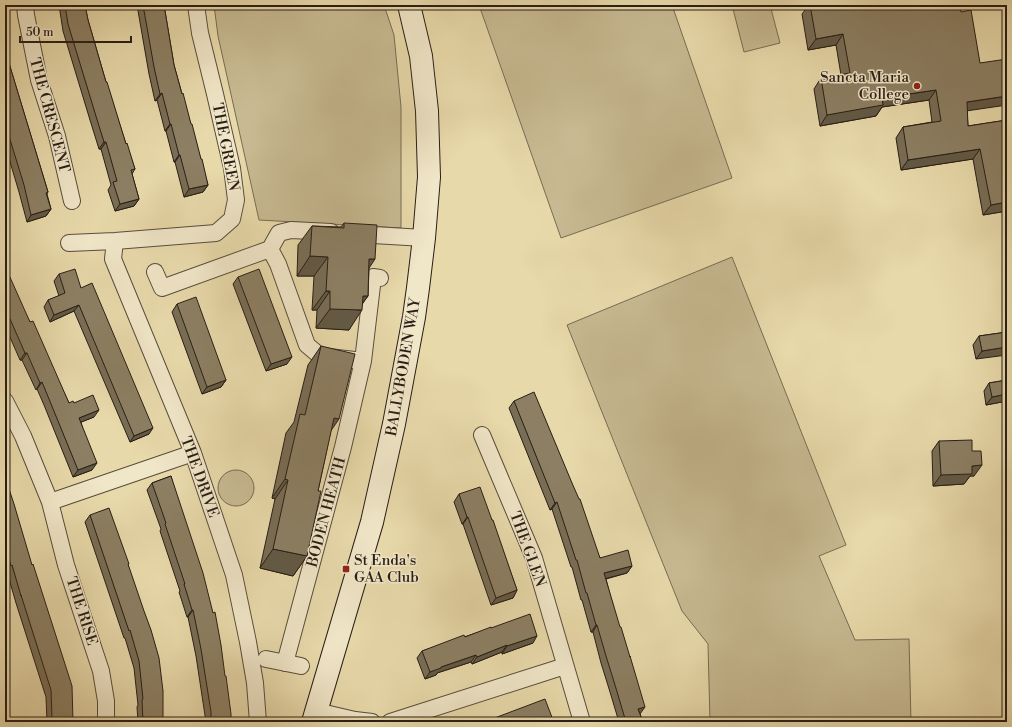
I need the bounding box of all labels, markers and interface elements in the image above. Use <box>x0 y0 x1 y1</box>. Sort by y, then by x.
scale bar <box>20 18 131 44</box>
text: 50 m <box>26 25 54 40</box>
street label: THE CRESCENT <box>25 56 74 175</box>
place label: Sancta Maria College <box>820 68 909 104</box>
marker: Sancta Maria College <box>912 81 922 91</box>
street label: THE GREEN <box>208 101 243 193</box>
street label: BALLYBODEN WAY <box>382 295 425 439</box>
street label: THE DRIVE <box>176 434 223 520</box>
street label: BODEN HEATH <box>302 455 350 570</box>
street label: THE GLEN <box>505 509 550 589</box>
place label: St Enda's GAA Club <box>354 551 419 587</box>
marker: St Enda's GAA Club <box>341 564 351 574</box>
street label: THE RISE <box>62 574 102 648</box>

